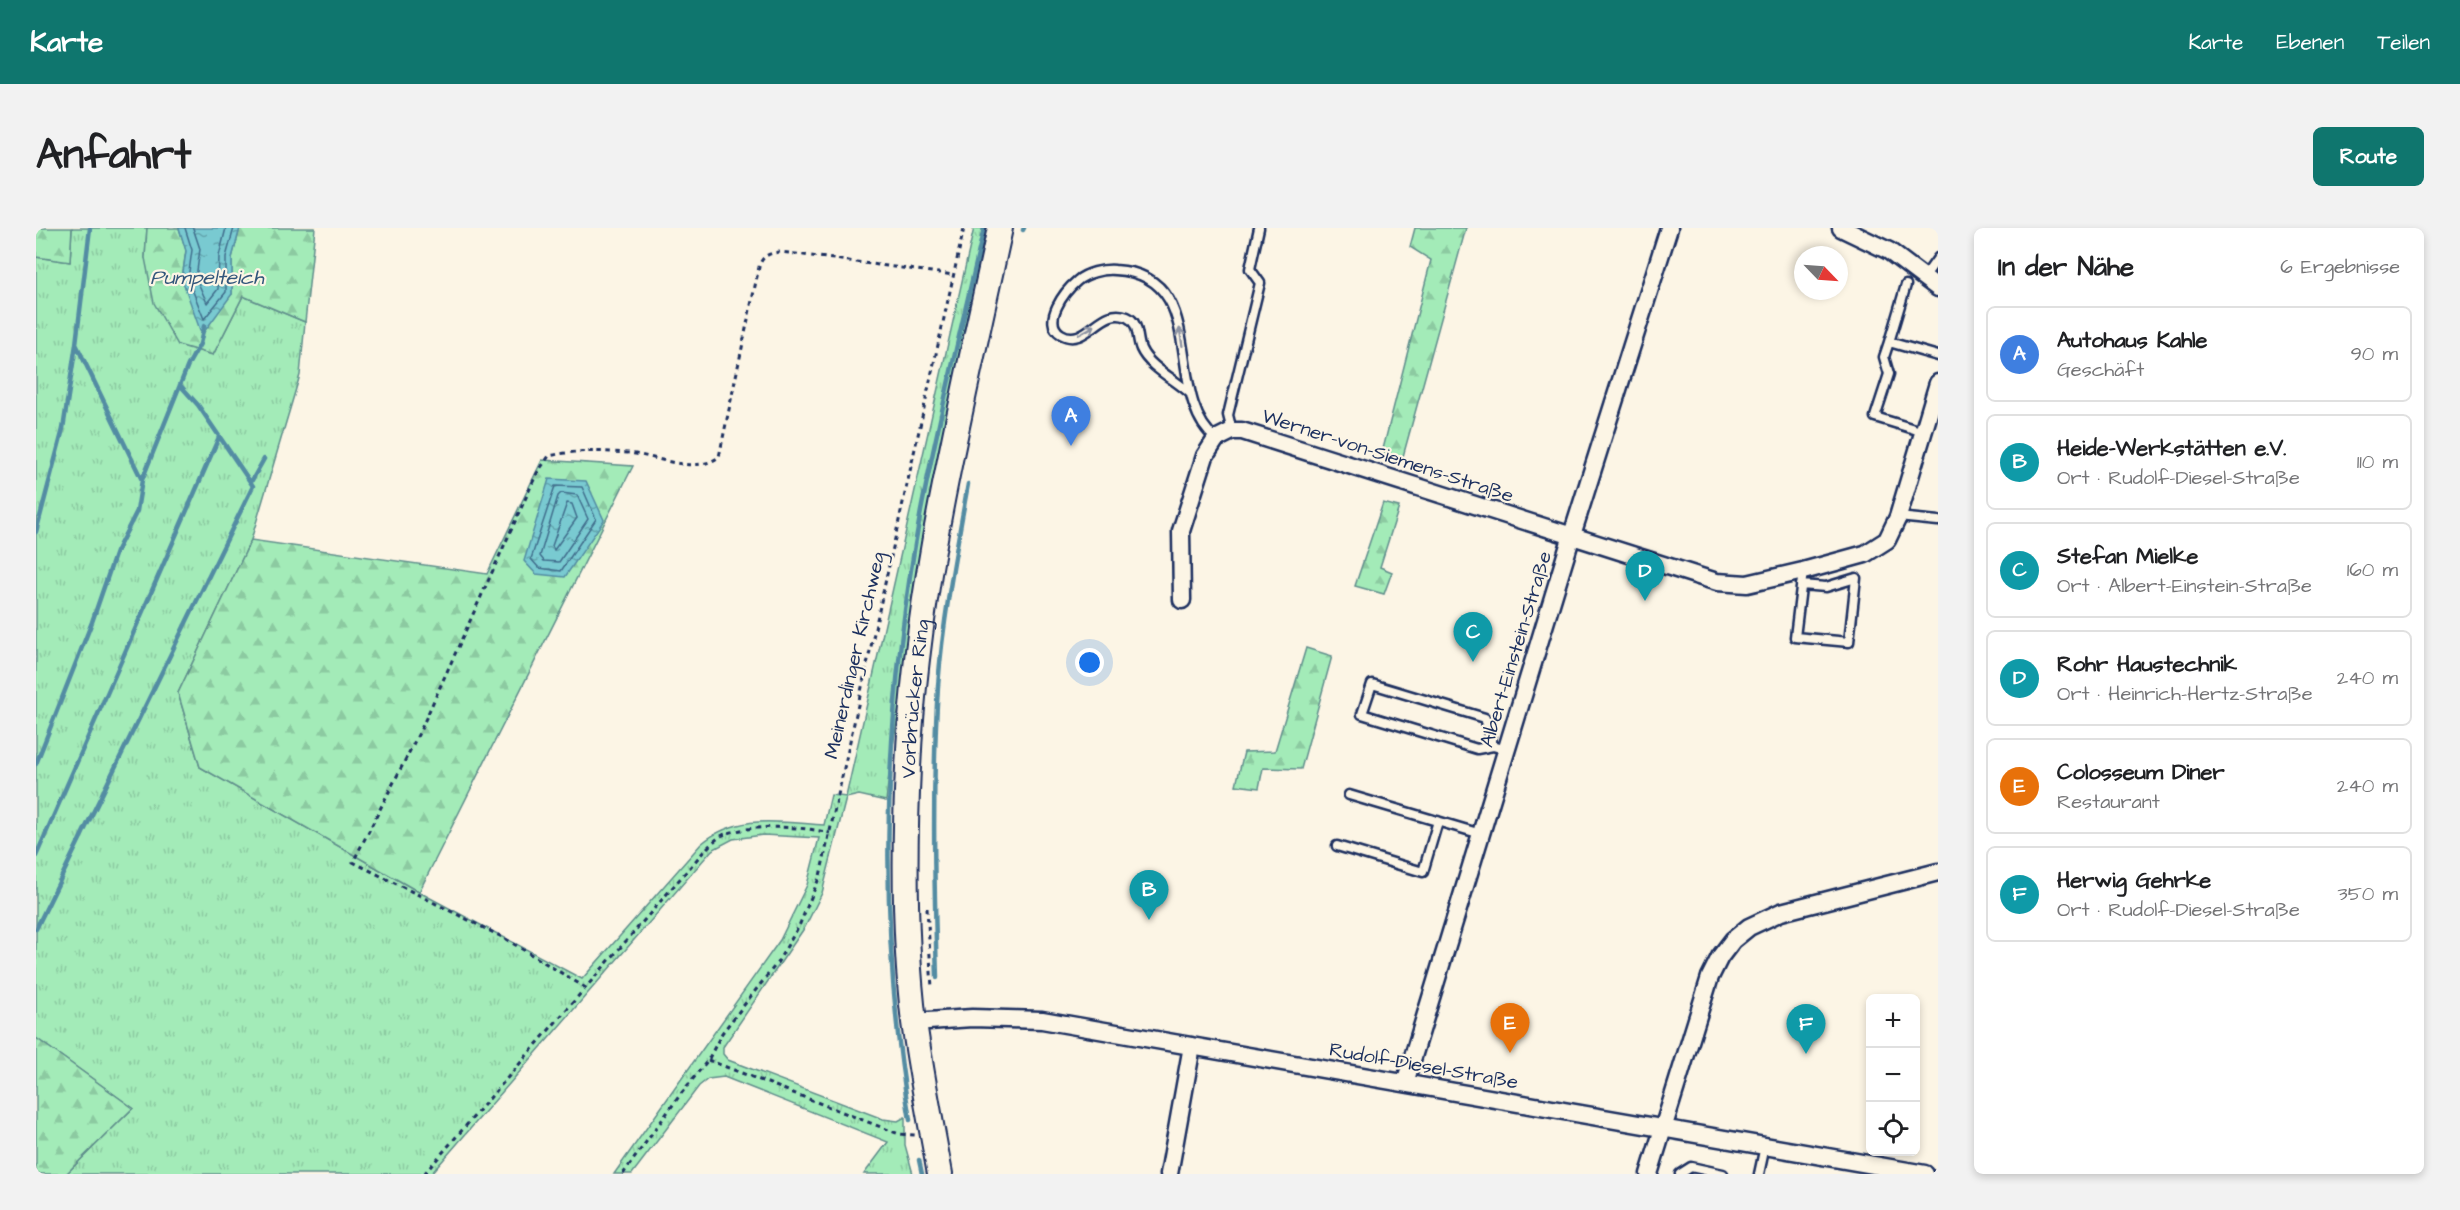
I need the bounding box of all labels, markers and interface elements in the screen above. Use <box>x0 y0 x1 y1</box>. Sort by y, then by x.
text: Karte <box>30 23 103 62</box>
text: Karte <box>2188 28 2243 57</box>
text: Ebenen <box>2276 28 2344 57</box>
text: Teilen <box>2377 28 2430 57</box>
text: Anfahrt <box>36 127 191 185</box>
button: Route <box>2313 127 2424 186</box>
north arrow <box>1794 246 1848 300</box>
text: In der Nähe <box>1998 249 2134 285</box>
text: 6 Ergebnisse <box>2280 253 2400 281</box>
water label: Pumpelteich <box>150 263 265 292</box>
one-way arrow <box>1078 324 1095 336</box>
text: Autohaus Kahle <box>2057 325 2207 356</box>
one-way arrow <box>1176 327 1187 347</box>
text: A <box>2013 340 2026 368</box>
text: 90 m <box>2350 340 2398 368</box>
text: Geschäft <box>2057 356 2144 384</box>
pin: A <box>1052 396 1090 446</box>
street label: Werner-von-Siemens-Straße <box>1258 402 1517 510</box>
text: Heide-Werkstätten e.V. <box>2057 433 2286 464</box>
text: B <box>2012 448 2027 476</box>
text: 110 m <box>2357 448 2398 476</box>
text: Ort · Rudolf-Diesel-Straße <box>2057 464 2300 492</box>
text: Stefan Mielke <box>2057 541 2198 572</box>
street label: Albert-Einstein-Straße <box>1473 548 1559 751</box>
street label: Meinerdinger Kirchweg <box>818 549 893 762</box>
pin: D <box>1626 552 1664 601</box>
text: C <box>2012 556 2027 584</box>
text: 160 m <box>2347 556 2398 584</box>
text: Ort · Albert-Einstein-Straße <box>2057 572 2312 600</box>
pin: C <box>1454 612 1492 662</box>
street label: Vorbrücker Ring <box>895 618 938 779</box>
your location <box>1075 648 1104 677</box>
text: Rohr Haustechnik <box>2057 649 2237 680</box>
text: D <box>2013 664 2026 692</box>
text: 240 m <box>2337 664 2398 692</box>
text: Ort · Heinrich-Hertz-Straße <box>2057 680 2313 708</box>
text: Colosseum Diner <box>2057 757 2225 788</box>
text: E <box>2014 772 2025 800</box>
text: 240 m <box>2337 772 2398 800</box>
text: Restaurant <box>2057 788 2160 816</box>
text: Herwig Gehrke <box>2057 865 2211 896</box>
pin: B <box>1130 870 1168 920</box>
text: F <box>2013 880 2026 908</box>
text: 350 m <box>2337 880 2398 908</box>
text: Ort · Rudolf-Diesel-Straße <box>2057 896 2300 924</box>
map controls <box>1866 994 1920 1156</box>
button: + <box>1866 994 1920 1048</box>
pin: E <box>1490 1004 1530 1053</box>
pin: F <box>1786 1004 1826 1054</box>
street label: Rudolf-Diesel-Straße <box>1327 1036 1521 1096</box>
button: − <box>1866 1048 1920 1102</box>
button: locate <box>1866 1102 1920 1156</box>

